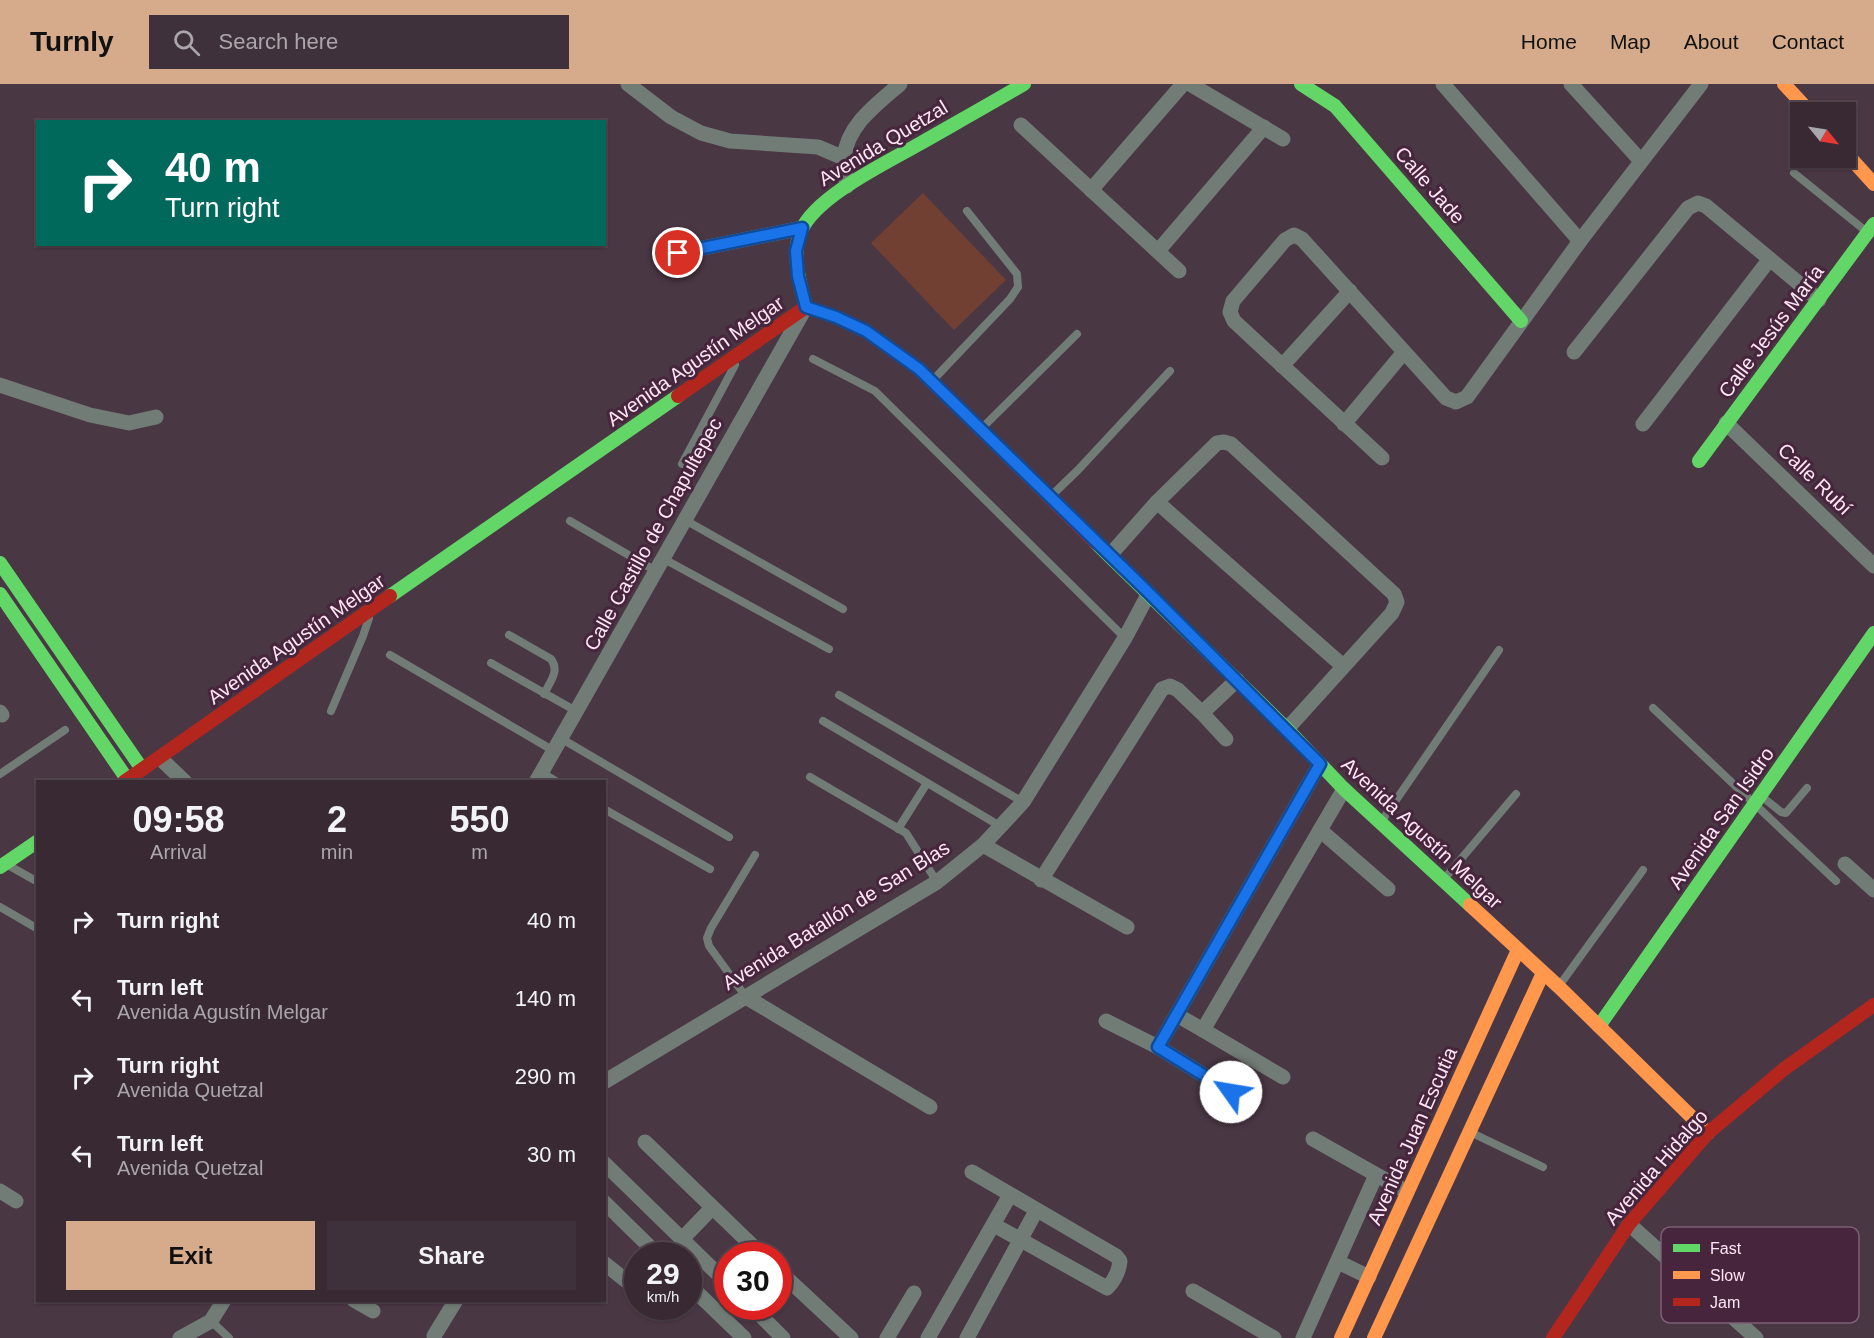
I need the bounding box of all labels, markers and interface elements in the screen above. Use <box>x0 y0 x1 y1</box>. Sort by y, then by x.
search box <box>149 15 569 69</box>
text: Turnly <box>30 26 113 57</box>
icon: search <box>170 26 203 59</box>
text: Search here <box>218 29 338 54</box>
text: Home <box>1521 30 1577 53</box>
text: Map <box>1610 30 1651 53</box>
text: About <box>1684 30 1739 53</box>
text: Contact <box>1772 30 1844 53</box>
street label: Avenida Quetzal <box>815 96 951 190</box>
north arrow <box>1790 102 1856 168</box>
map controls <box>1790 102 1856 168</box>
street label: Calle Jade <box>1391 142 1469 228</box>
icon: right <box>66 144 144 222</box>
text: 40 m <box>165 144 261 191</box>
text: Turn right <box>165 193 280 223</box>
pin <box>652 227 703 278</box>
icon: arrive <box>661 236 694 269</box>
street label: Calle Jesús María <box>1714 260 1828 402</box>
street label: Avenida Agustín Melgar <box>602 291 788 430</box>
street label: Calle Castillo de Chapultepec <box>580 414 726 654</box>
street label: Calle Rubí <box>1774 439 1857 520</box>
street label: Avenida Agustín Melgar <box>203 569 389 708</box>
street label: Avenida San Isidro <box>1664 743 1778 893</box>
street label: Avenida Agustín Melgar <box>1337 753 1507 913</box>
text: 09:58 <box>132 799 224 840</box>
text: 2 <box>327 799 347 840</box>
text: 550 <box>449 799 510 840</box>
street label: Avenida Batallón de San Blas <box>719 836 953 994</box>
text: Arrival <box>150 841 207 863</box>
text: min <box>321 841 353 863</box>
text: m <box>471 841 488 863</box>
icon: right <box>66 905 99 938</box>
text: Turn right <box>117 908 219 933</box>
text: 40 m <box>527 908 576 933</box>
text: Turn left <box>117 975 203 1000</box>
icon: left <box>66 983 99 1016</box>
text: 140 m <box>515 986 576 1011</box>
text: Avenida Agustín Melgar <box>117 1001 328 1023</box>
street label: Avenida Juan Escutia <box>1363 1043 1461 1228</box>
text: Turn right <box>117 1053 219 1078</box>
position arrow <box>1199 1060 1263 1124</box>
icon: right <box>66 1061 99 1094</box>
text: 290 m <box>515 1064 576 1089</box>
text: Avenida Quetzal <box>117 1079 263 1101</box>
street label: Avenida Hidalgo <box>1600 1105 1712 1229</box>
text: Turn left <box>117 1131 203 1156</box>
icon: left <box>66 1139 99 1172</box>
text: 30 m <box>527 1142 576 1167</box>
text: Avenida Quetzal <box>117 1157 263 1179</box>
button: Exit <box>66 1221 315 1290</box>
button: Share <box>327 1221 576 1290</box>
legend <box>1661 1227 1859 1323</box>
text: Fast <box>1710 1240 1742 1257</box>
speed limit sign: 30 <box>714 1242 792 1320</box>
text: 29 <box>646 1257 680 1290</box>
text: Slow <box>1710 1267 1745 1284</box>
text: km/h <box>647 1288 679 1305</box>
text: Jam <box>1710 1294 1740 1311</box>

